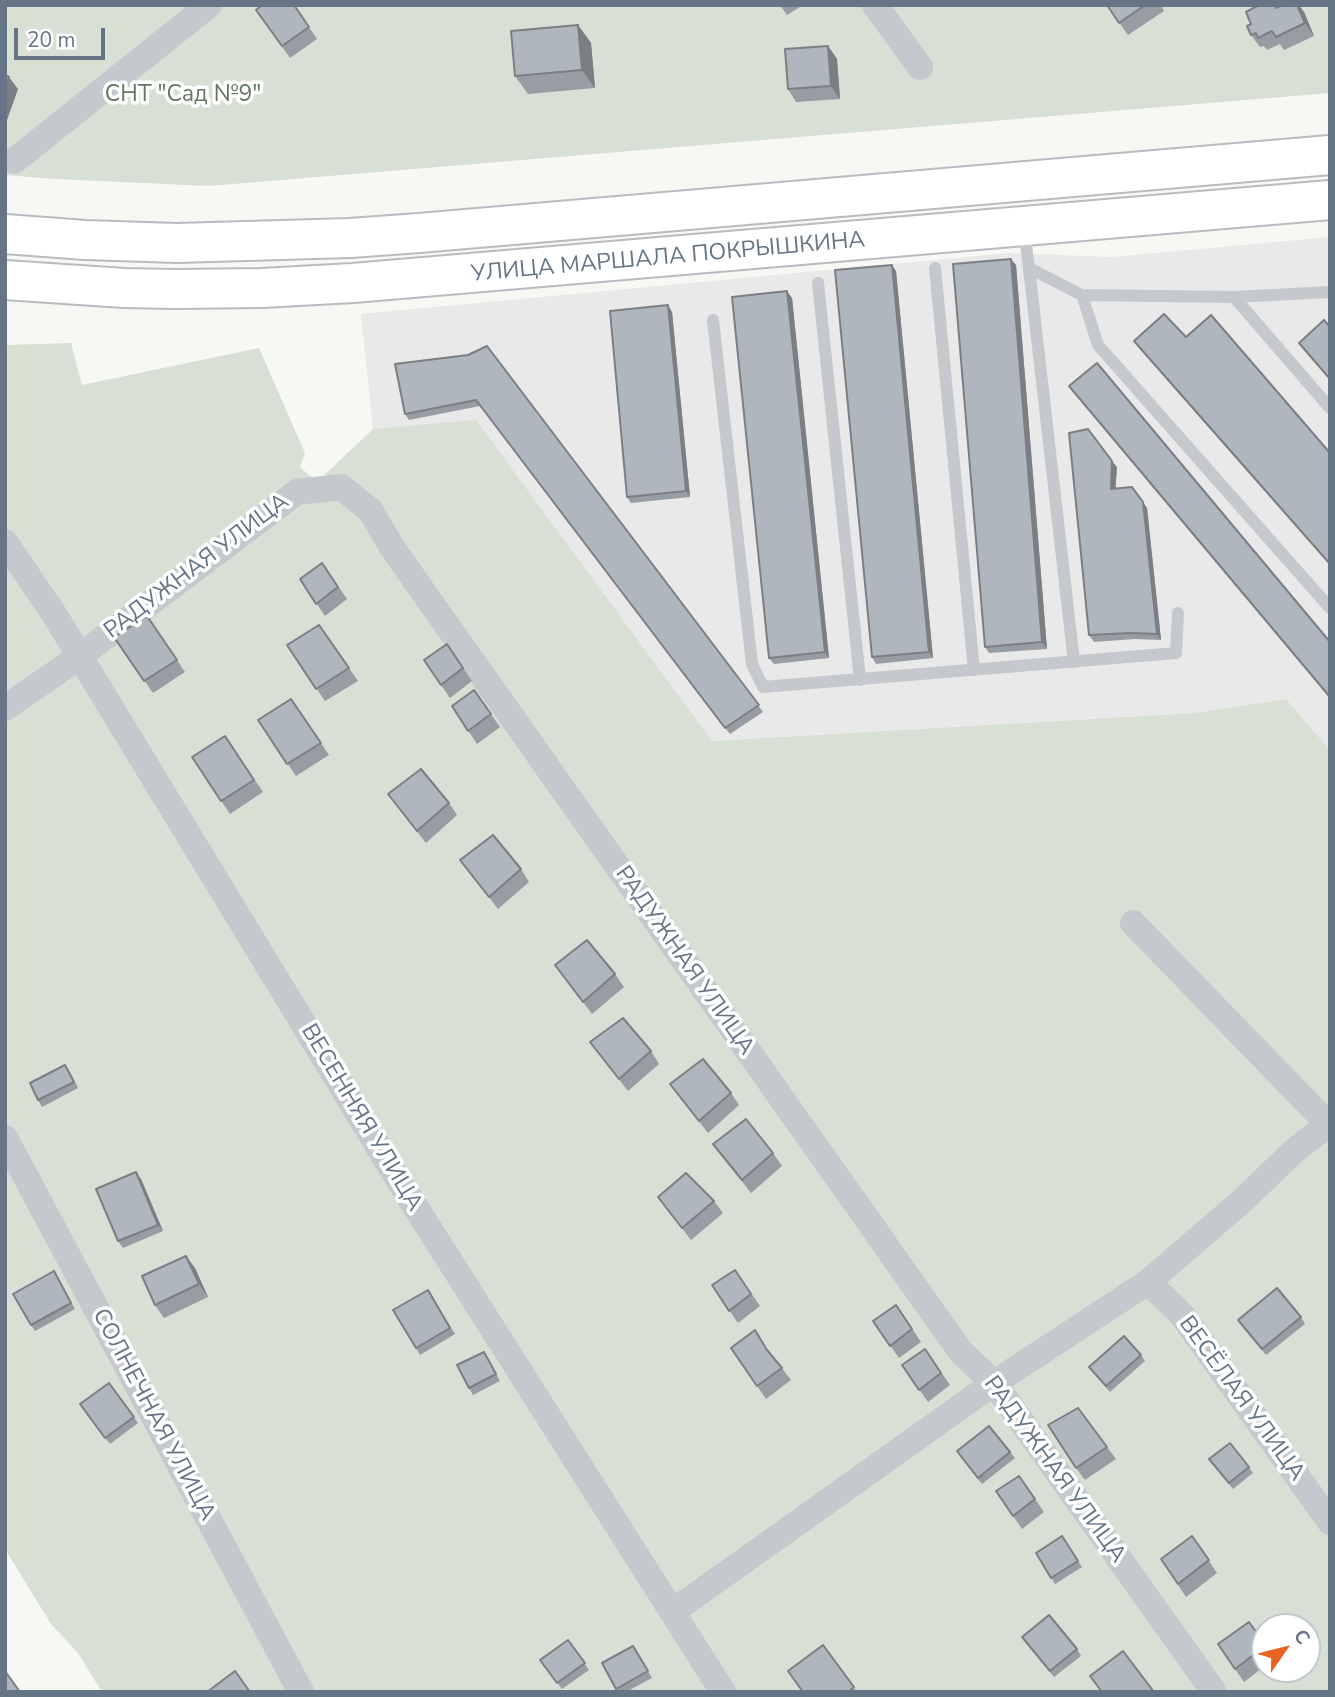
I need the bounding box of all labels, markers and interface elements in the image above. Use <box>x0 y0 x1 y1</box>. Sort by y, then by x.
scale bar <box>18 14 108 58</box>
text: 20 m <box>27 26 76 54</box>
park label: СНТ "Сад №9" <box>105 81 261 109</box>
street label: УЛИЦА МАРШАЛА ПОКРЫШКИНА <box>470 227 866 289</box>
street label: РАДУЖНАЯ УЛИЦА <box>99 489 295 645</box>
street label: РАДУЖНАЯ УЛИЦА <box>608 861 760 1061</box>
street label: ВЕСЕННЯЯ УЛИЦА <box>294 1019 428 1217</box>
street label: СОЛНЕЧНАЯ УЛИЦА <box>85 1304 221 1526</box>
street label: ВЕСЁЛАЯ УЛИЦА <box>1172 1311 1310 1487</box>
street label: РАДУЖНАЯ УЛИЦА <box>977 1371 1131 1569</box>
north arrow <box>1251 1613 1321 1683</box>
text: С <box>1287 1624 1316 1650</box>

